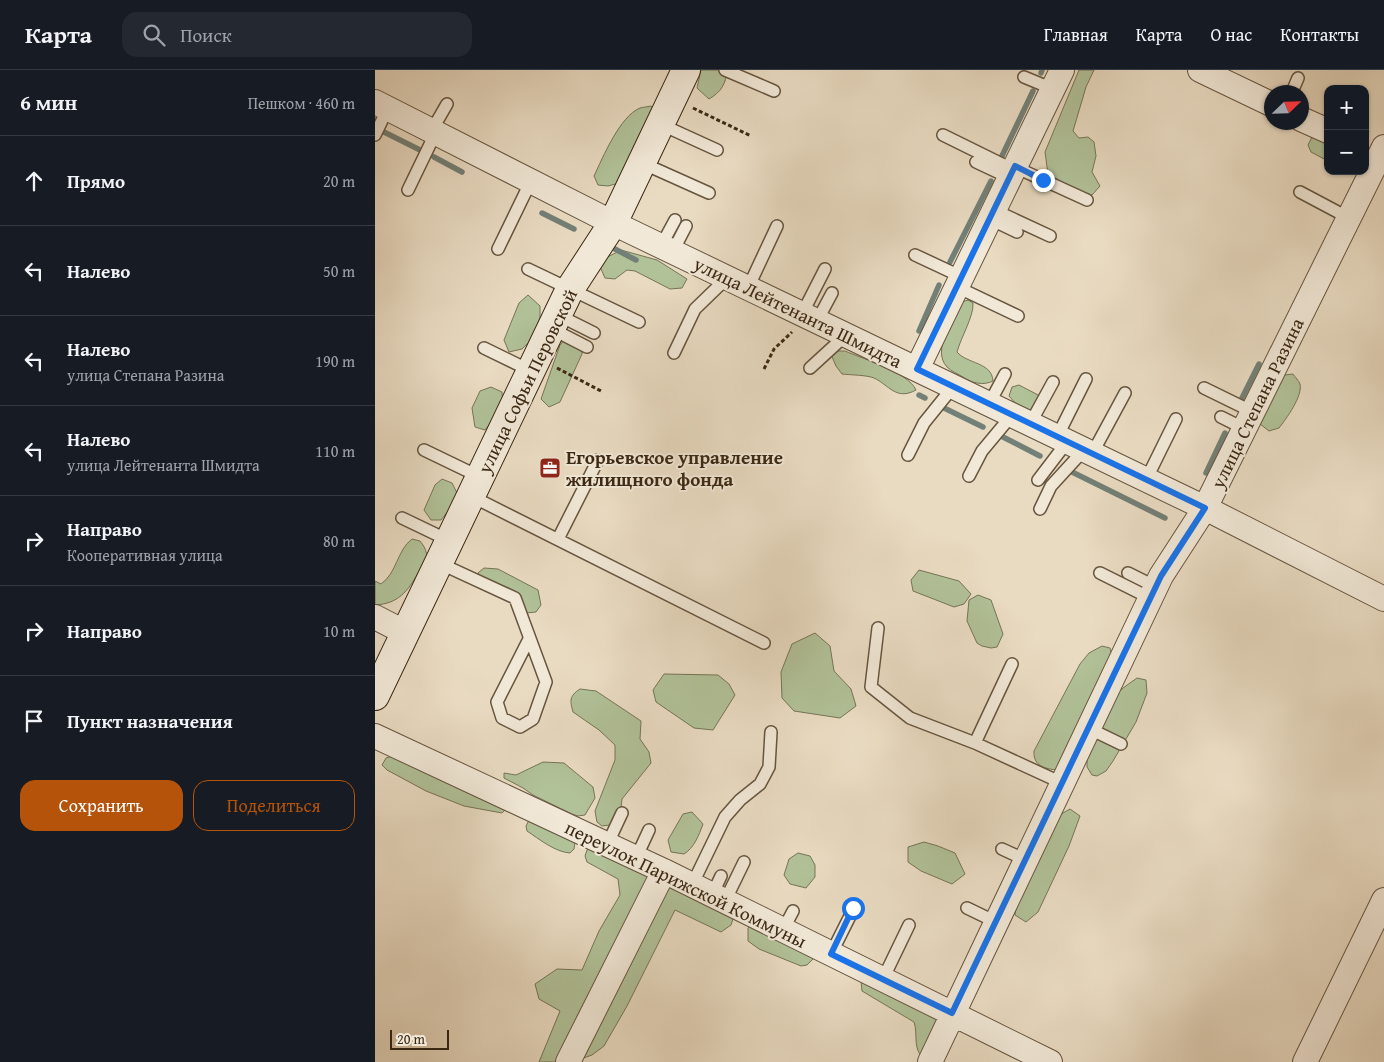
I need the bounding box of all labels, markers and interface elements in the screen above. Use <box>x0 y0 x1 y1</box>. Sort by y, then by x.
search box <box>122 12 472 57</box>
text: Карта <box>25 17 92 52</box>
icon: search <box>140 21 168 49</box>
text: Поиск <box>180 21 232 49</box>
text: Главная <box>1044 21 1108 48</box>
text: Карта <box>1136 21 1182 48</box>
text: О нас <box>1210 21 1252 48</box>
text: Контакты <box>1280 21 1359 48</box>
north arrow <box>1264 85 1309 130</box>
map controls <box>1324 85 1369 175</box>
button: + <box>1324 85 1369 130</box>
text: 6 мин <box>20 87 77 118</box>
text: Пешком · 460 m <box>248 91 355 115</box>
button: − <box>1324 130 1369 175</box>
icon: ahead <box>20 167 48 195</box>
text: Прямо <box>67 167 125 195</box>
text: 20 m <box>323 169 355 193</box>
route end <box>1032 169 1055 192</box>
street label: улица Лейтенанта Шмидта <box>688 249 907 375</box>
icon: left <box>20 257 48 285</box>
text: Налево <box>67 257 130 285</box>
text: 50 m <box>323 259 355 283</box>
street label: улица Софьи Перовской <box>470 284 584 479</box>
street label: улица Степана Разина <box>1203 313 1311 494</box>
text: Налево <box>67 335 130 363</box>
icon: left <box>20 347 48 375</box>
text: 190 m <box>315 349 355 373</box>
text: улица Степана Разина <box>67 363 224 387</box>
text: Налево <box>67 425 130 453</box>
icon: left <box>20 437 48 465</box>
text: 110 m <box>315 439 355 463</box>
place label: Егорьевское управление жилищного фонда <box>566 443 783 493</box>
text: улица Лейтенанта Шмидта <box>67 453 260 477</box>
office icon: Егорьевское управление жилищного фонда <box>538 456 562 480</box>
text: Направо <box>67 515 142 543</box>
icon: right <box>20 527 48 555</box>
text: 80 m <box>323 529 355 553</box>
text: Кооперативная улица <box>67 543 223 567</box>
icon: right <box>20 617 48 645</box>
text: Направо <box>67 617 142 645</box>
text: 10 m <box>323 619 355 643</box>
icon: arrive <box>20 707 48 735</box>
text: Пункт назначения <box>67 707 233 735</box>
button: Сохранить <box>20 780 183 831</box>
button: Поделиться <box>193 780 355 831</box>
street label: переулок Парижской Коммуны <box>561 813 811 955</box>
route start <box>842 897 865 920</box>
scale bar <box>390 1027 449 1050</box>
text: 20 m <box>397 1029 425 1049</box>

